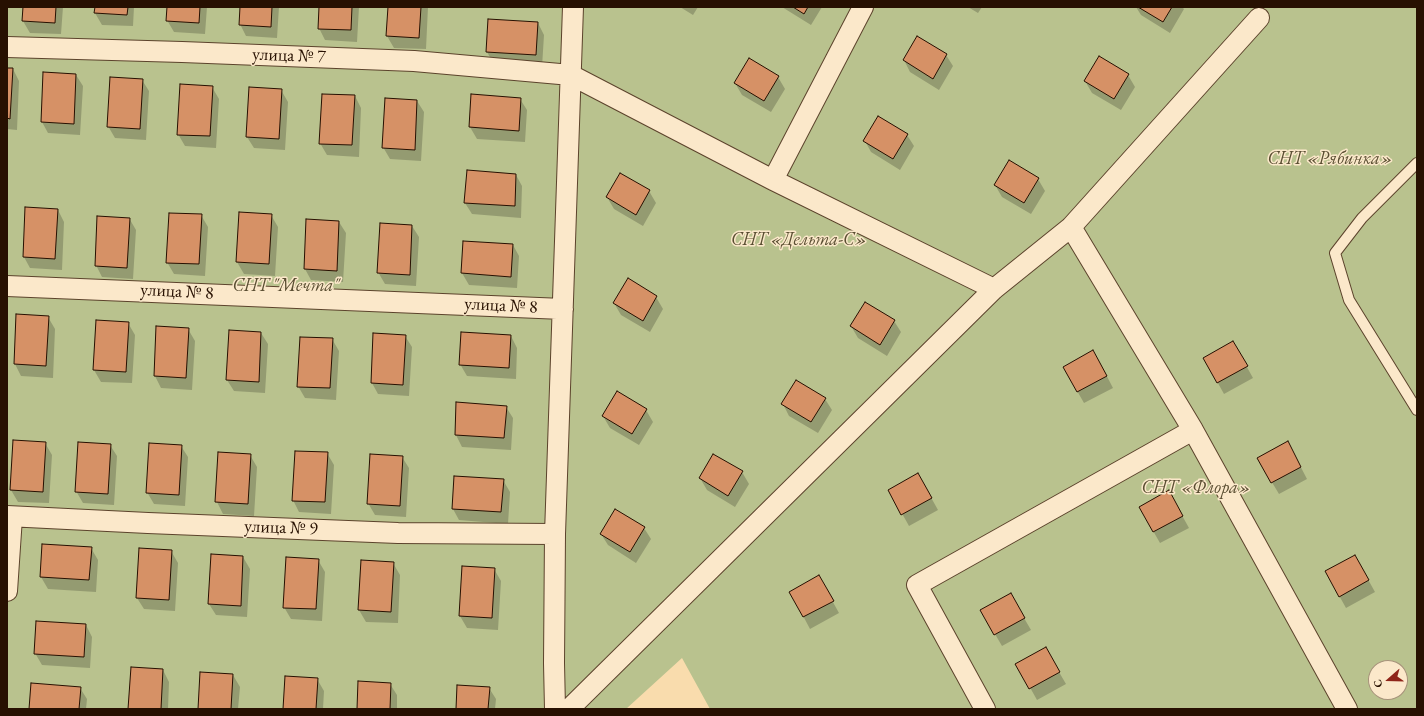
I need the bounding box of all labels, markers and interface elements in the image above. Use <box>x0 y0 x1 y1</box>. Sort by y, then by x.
street label: улица № 7 <box>252 44 326 68</box>
park label: СНТ «Рябинка» <box>1268 148 1392 170</box>
park label: СНТ «Дельта-С» <box>731 229 867 251</box>
park label: СНТ "Мечта" <box>233 275 339 297</box>
street label: улица № 8 <box>140 279 214 305</box>
street label: улица № 8 <box>464 293 538 319</box>
park label: СНТ «Флора» <box>1142 477 1250 499</box>
street label: улица № 9 <box>244 516 318 540</box>
north arrow <box>1368 660 1408 700</box>
text: С <box>1370 678 1386 690</box>

